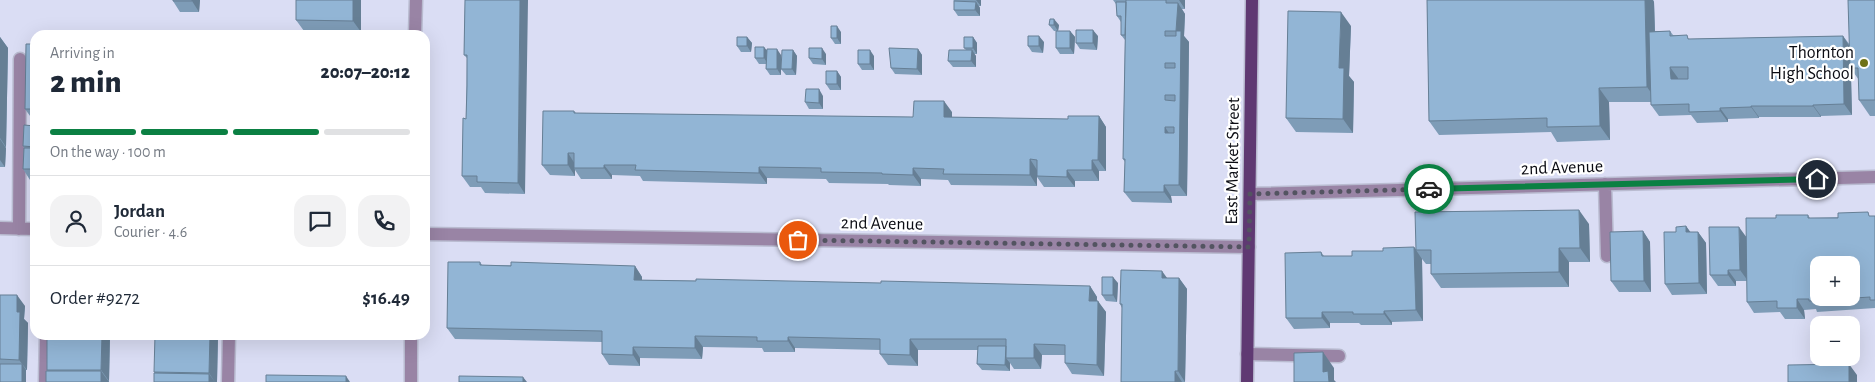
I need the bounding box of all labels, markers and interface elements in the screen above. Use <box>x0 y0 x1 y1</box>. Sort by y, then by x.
place label: Thornton High School <box>1770 44 1854 83</box>
text: Arriving in <box>50 45 115 61</box>
marker: Thornton High School <box>1858 57 1870 69</box>
text: 20:07–20:12 <box>321 63 410 82</box>
text: 2 min <box>50 66 122 98</box>
street label: East Market Street <box>1223 97 1243 225</box>
text: On the way · 100 m <box>50 144 166 160</box>
street label: 2nd Avenue <box>1521 158 1603 178</box>
pin <box>1796 158 1838 200</box>
courier <box>1404 164 1454 214</box>
icon: home <box>1803 165 1831 193</box>
icon: car <box>1415 175 1443 203</box>
button: person <box>50 195 102 247</box>
button: chat <box>294 195 346 247</box>
button: phone <box>358 195 410 247</box>
text: Jordan <box>114 202 165 221</box>
street label: 2nd Avenue <box>841 214 923 234</box>
pin <box>777 219 819 261</box>
text: Courier · 4.6 <box>114 224 187 240</box>
icon: bag <box>784 226 812 254</box>
map controls <box>1810 256 1860 366</box>
button: + <box>1810 256 1860 306</box>
text: Order #9272 <box>50 289 140 308</box>
text: $16.49 <box>362 289 410 308</box>
button: − <box>1810 316 1860 366</box>

